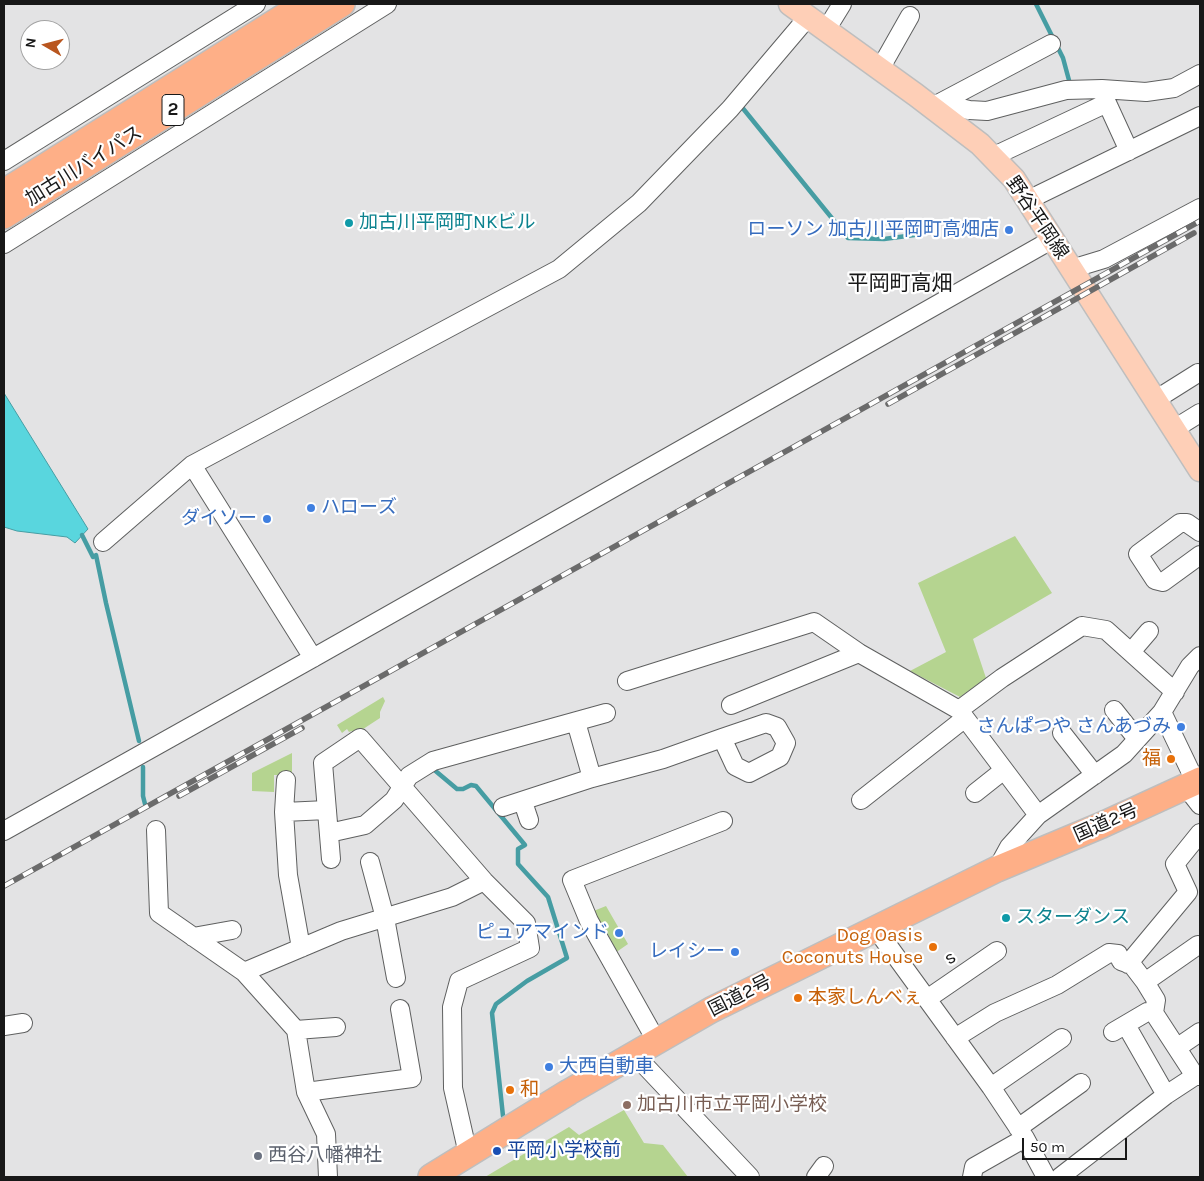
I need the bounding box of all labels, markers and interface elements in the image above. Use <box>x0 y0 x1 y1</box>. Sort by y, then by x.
north arrow <box>20 20 70 70</box>
text: N <box>22 37 40 49</box>
road number: 2 <box>162 94 184 126</box>
street label: 加古川バイパス <box>22 121 146 211</box>
street label: 野谷平岡線 <box>1001 172 1073 264</box>
place label: 加古川平岡町NKビル <box>359 212 536 234</box>
marker: 加古川平岡町NKビル <box>343 217 355 229</box>
place label: ローソン 加古川平岡町高畑店 <box>747 219 999 241</box>
marker: ローソン 加古川平岡町高畑店 <box>1003 224 1015 236</box>
district label: 平岡町高畑 <box>848 271 952 297</box>
place label: ハローズ <box>321 497 397 519</box>
marker: ハローズ <box>305 502 317 514</box>
place label: ダイソー <box>181 508 257 530</box>
marker: ダイソー <box>261 513 273 525</box>
place label: さんぱつや さんあづみ <box>976 716 1171 738</box>
marker: さんぱつや さんあづみ <box>1175 721 1187 733</box>
place label: 福 <box>1142 748 1161 770</box>
marker: 福 <box>1165 753 1177 765</box>
street label: 国道2号 <box>1070 799 1142 847</box>
place label: スターダンス <box>1016 907 1130 929</box>
marker: スターダンス <box>1000 912 1012 924</box>
place label: ピュアマインド <box>476 922 609 944</box>
place label: Dog Oasis Coconuts House <box>782 925 923 969</box>
marker: ピュアマインド <box>613 927 625 939</box>
place label: レイシー <box>649 941 725 963</box>
marker: Dog Oasis Coconuts House <box>927 941 939 953</box>
marker: レイシー <box>729 946 741 958</box>
street label: s <box>939 946 961 970</box>
street label: 国道2号 <box>705 970 775 1022</box>
place label: 本家しんべぇ <box>808 987 922 1009</box>
marker: 本家しんべぇ <box>792 992 804 1004</box>
place label: 大西自動車 <box>559 1056 654 1078</box>
marker: 大西自動車 <box>543 1061 555 1073</box>
place label: 和 <box>520 1079 539 1101</box>
marker: 和 <box>504 1084 516 1096</box>
place label: 加古川市立平岡小学校 <box>637 1094 827 1116</box>
marker: 加古川市立平岡小学校 <box>621 1099 633 1111</box>
scale bar <box>1024 1128 1129 1160</box>
text: 50 m <box>1030 1138 1065 1156</box>
place label: 平岡小学校前 <box>507 1140 621 1162</box>
place label: 西谷八幡神社 <box>268 1145 382 1167</box>
marker: 平岡小学校前 <box>491 1145 503 1157</box>
marker: 西谷八幡神社 <box>252 1150 264 1162</box>

